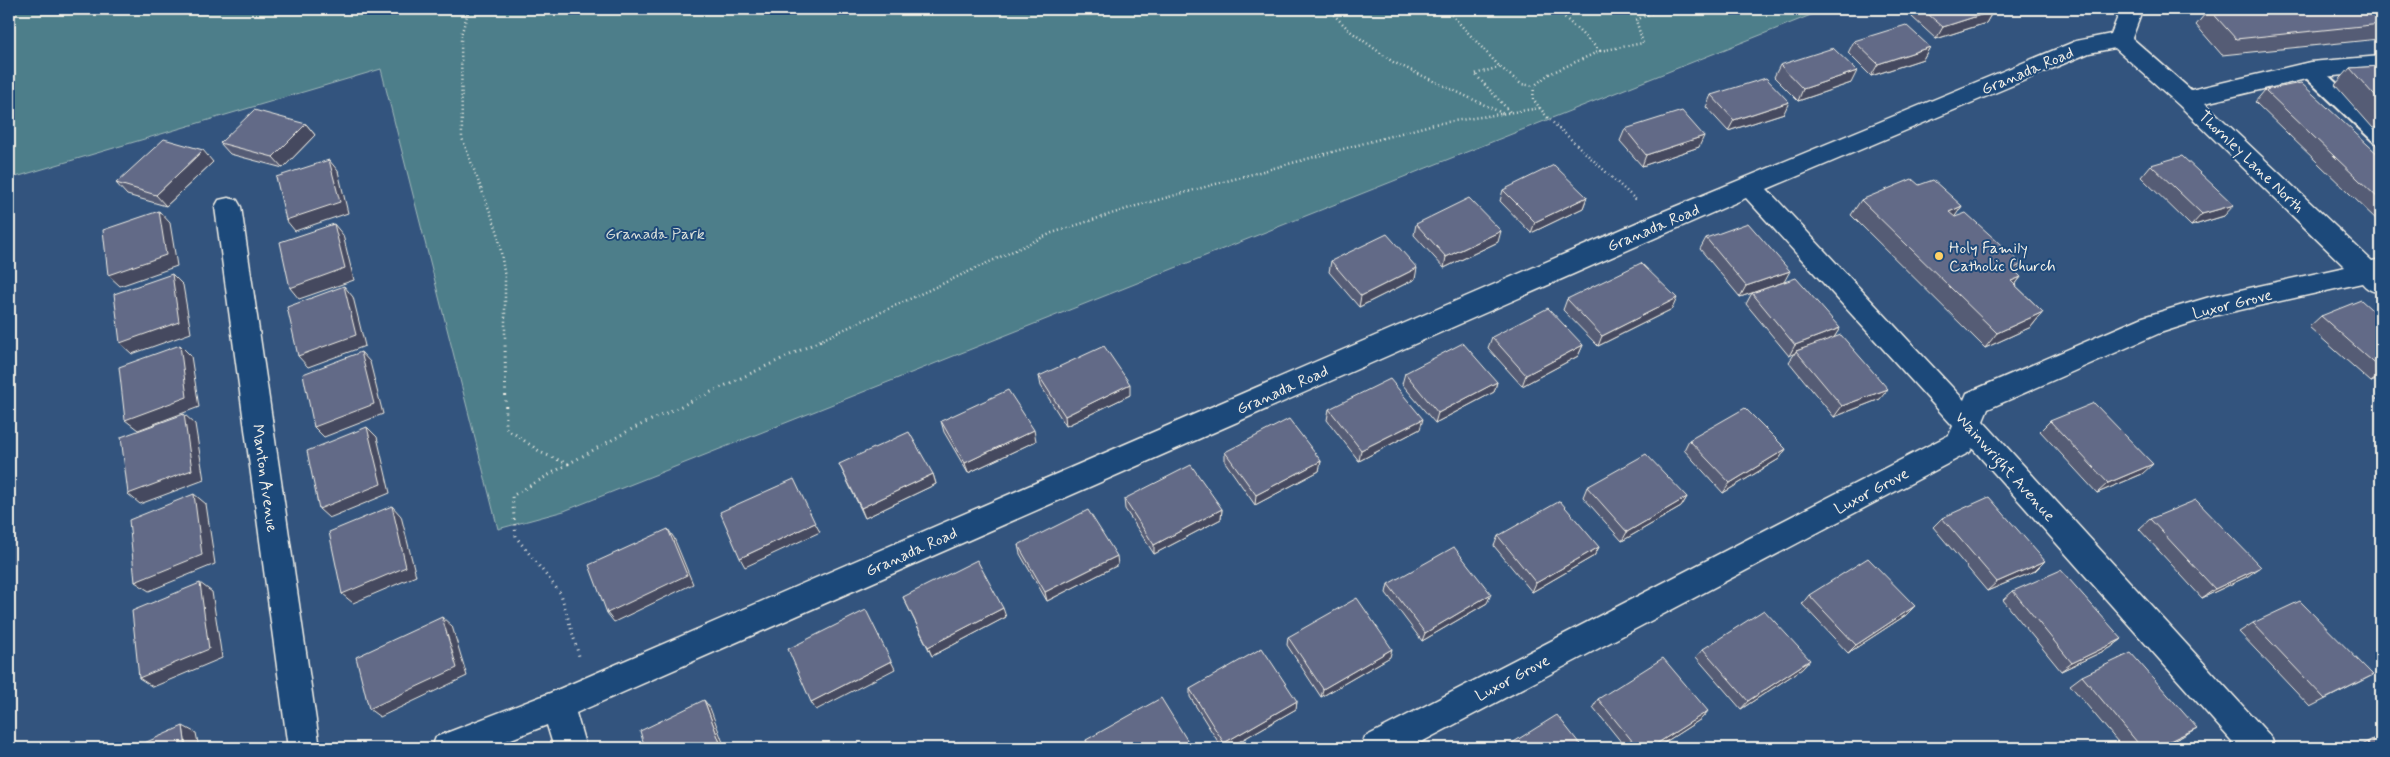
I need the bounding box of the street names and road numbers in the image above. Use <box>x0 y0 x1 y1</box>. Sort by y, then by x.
street label: Granada Road <box>1978 42 2077 100</box>
street label: Thornley Lane North <box>2194 106 2308 218</box>
street label: Granada Road <box>1604 199 1703 257</box>
street label: Luxor Grove <box>2190 284 2274 324</box>
street label: Granada Road <box>1233 361 1332 420</box>
street label: Wainwright Avenue <box>1949 408 2060 527</box>
street label: Manton Avenue <box>247 423 283 534</box>
street label: Luxor Grove <box>1831 463 1913 520</box>
street label: Granada Road <box>862 523 961 582</box>
street label: Luxor Grove <box>1472 650 1554 707</box>

